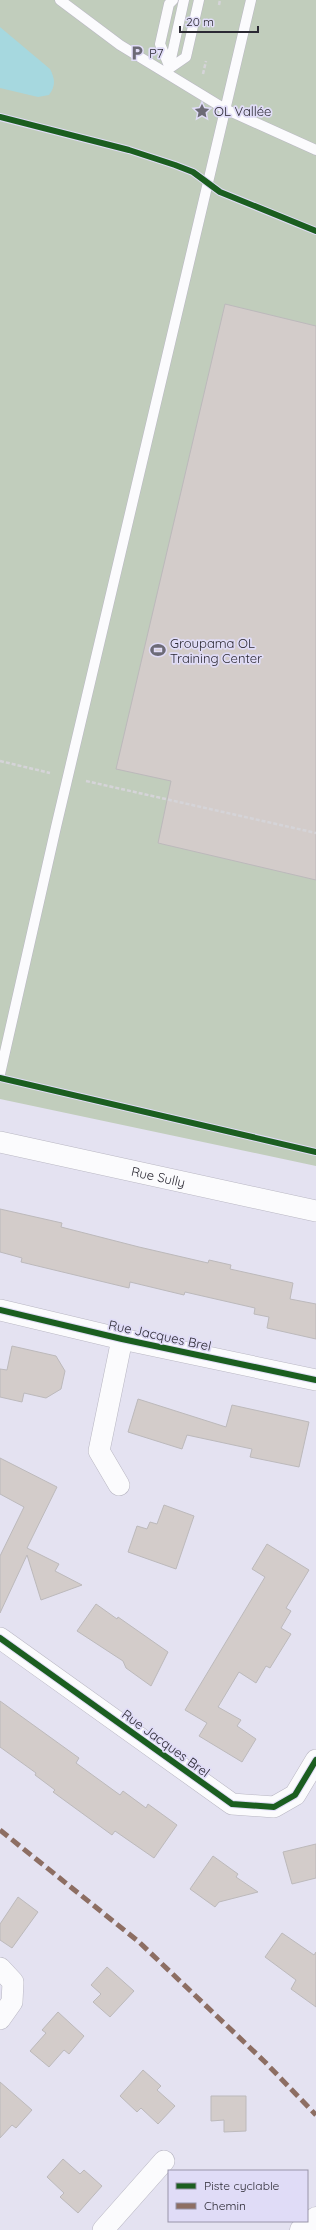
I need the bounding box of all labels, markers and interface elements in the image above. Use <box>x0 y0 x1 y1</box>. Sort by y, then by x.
scale bar <box>180 8 258 34</box>
text: 20 m <box>186 14 214 29</box>
parking icon: P7 <box>128 44 146 62</box>
place label: P7 <box>149 45 164 61</box>
place icon: OL Vallée <box>193 102 211 120</box>
place label: OL Vallée <box>214 103 271 119</box>
place label: Groupama OL Training Center <box>170 635 262 666</box>
sports icon: Groupama OL Training Center <box>149 641 167 659</box>
street label: Rue Sully <box>130 1163 187 1190</box>
street label: Rue Jacques Brel <box>107 1316 213 1354</box>
street label: Rue Jacques Brel <box>119 1706 213 1780</box>
legend <box>168 2170 308 2222</box>
text: Piste cyclable <box>204 2178 280 2193</box>
text: Chemin <box>204 2198 246 2213</box>

